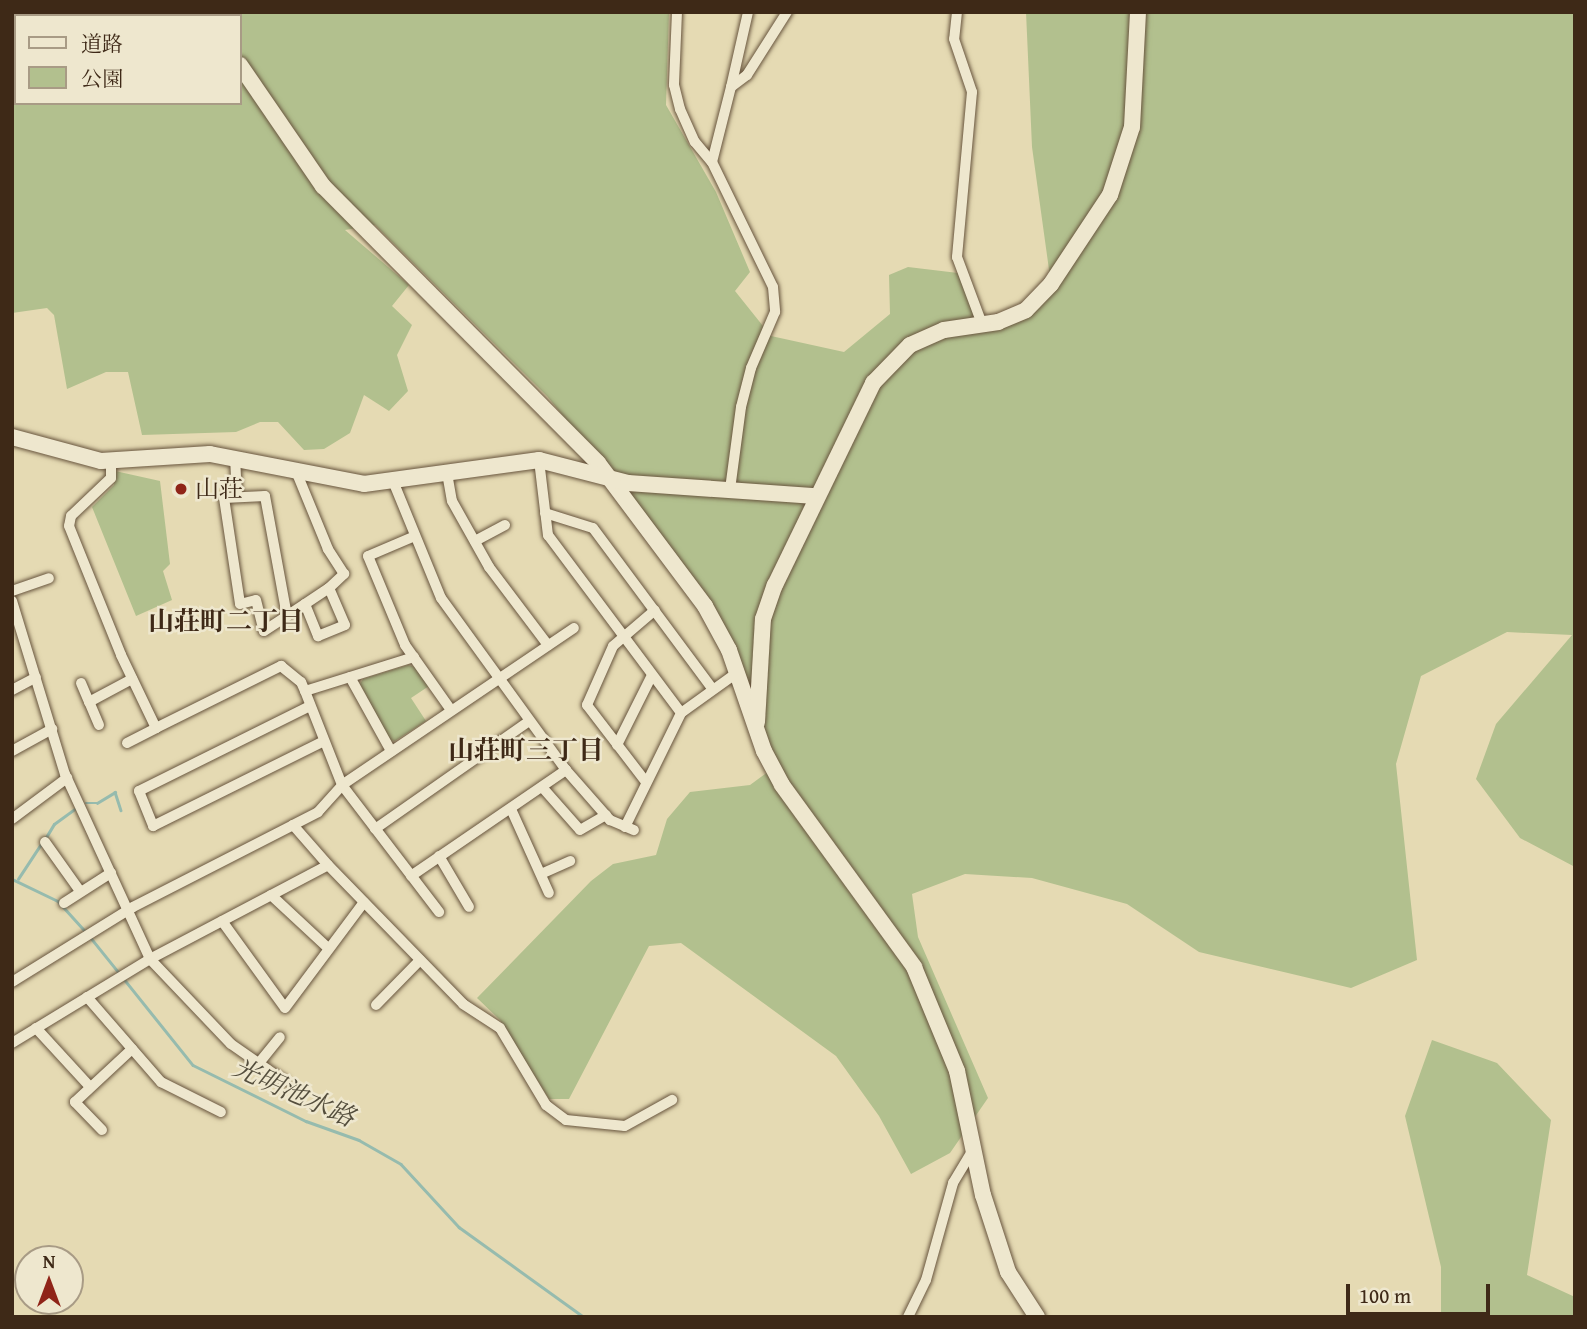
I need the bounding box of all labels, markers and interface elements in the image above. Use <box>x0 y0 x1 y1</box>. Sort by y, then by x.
legend <box>14 14 242 105</box>
text: 道路 <box>81 28 123 59</box>
text: 公園 <box>81 63 123 94</box>
place label: 山荘 <box>195 475 243 503</box>
marker: 山荘 <box>173 481 189 497</box>
district label: 山荘町二丁目 <box>148 605 304 637</box>
district label: 山荘町三丁目 <box>448 734 604 766</box>
water label: 光明池水路 <box>228 1051 360 1133</box>
north arrow <box>14 1245 84 1315</box>
text: N <box>43 1247 55 1275</box>
scale bar <box>1349 1270 1492 1314</box>
text: 100 m <box>1359 1280 1411 1311</box>

